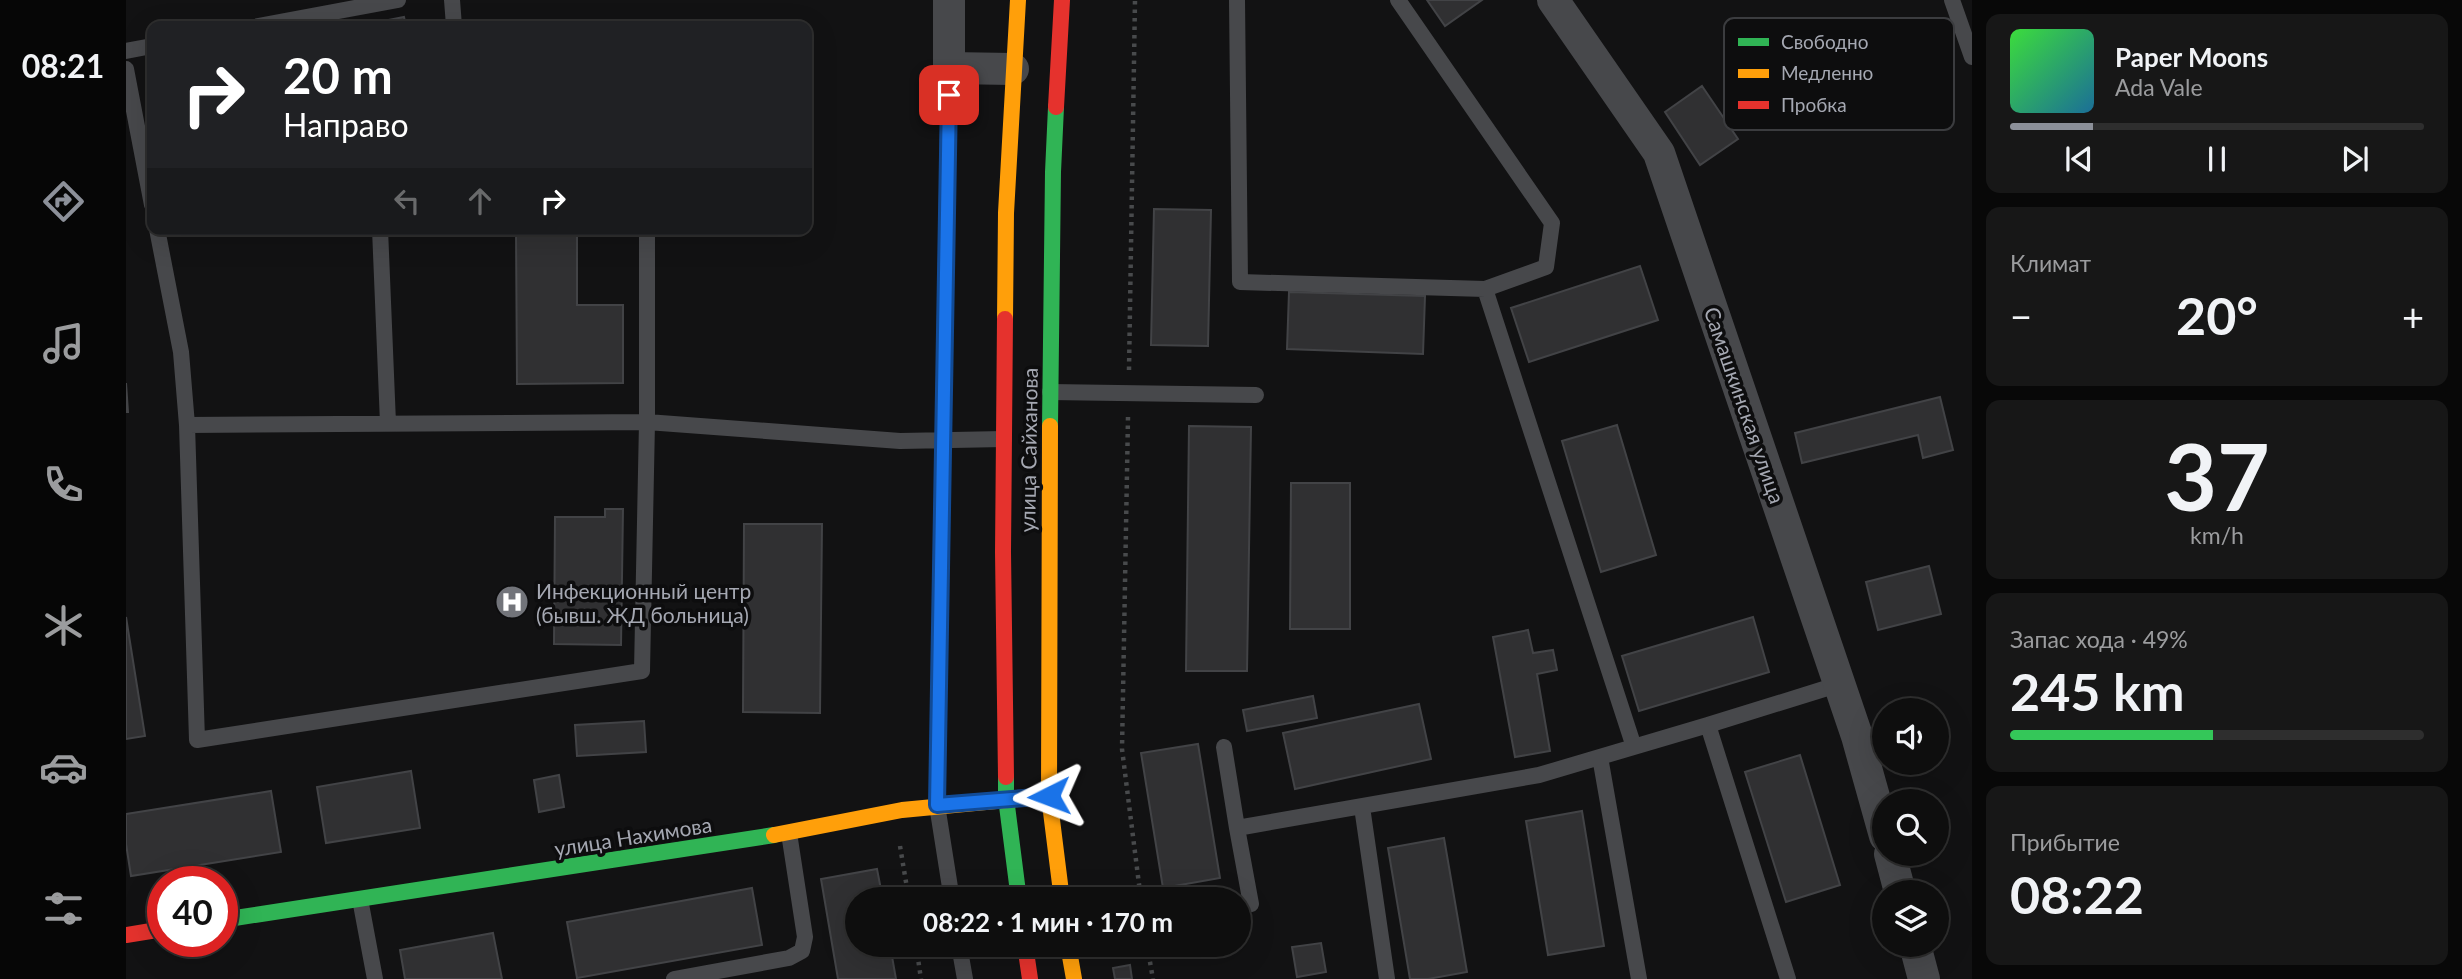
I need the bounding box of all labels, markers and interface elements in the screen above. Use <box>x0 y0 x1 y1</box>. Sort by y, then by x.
legend <box>1724 18 1954 130</box>
text: Свободно <box>1781 30 1869 53</box>
text: Paper Moons <box>2115 41 2268 73</box>
text: 08:21 <box>22 46 104 85</box>
text: 20 m <box>283 46 393 104</box>
icon: right <box>168 49 259 140</box>
text: Медленно <box>1781 61 1873 84</box>
pin <box>919 65 979 125</box>
text: Ada Vale <box>2115 73 2203 101</box>
icon: arrive <box>930 76 968 114</box>
text: Пробка <box>1781 93 1847 116</box>
text: Направо <box>283 105 409 144</box>
icon: previous <box>2060 140 2098 178</box>
icon: pause <box>2198 140 2236 178</box>
icon: next <box>2336 140 2374 178</box>
icon: directions <box>39 177 88 226</box>
icon: left <box>388 182 426 220</box>
icon: ahead <box>461 182 499 220</box>
icon: right <box>534 182 572 220</box>
text: Климат <box>2010 249 2091 277</box>
text: 20° <box>2176 284 2258 346</box>
text: − <box>2010 293 2032 339</box>
text: + <box>2402 293 2424 339</box>
street label: Самашкинская улица <box>1700 303 1790 507</box>
icon: music <box>39 319 88 368</box>
street label: улица Сайханова <box>1014 367 1042 533</box>
text: 37 <box>2164 421 2270 530</box>
icon: phone <box>39 460 88 509</box>
text: km/h <box>2190 521 2244 549</box>
place label: Инфекционный центр (бывш. ЖД больница) <box>536 578 751 627</box>
hospital icon: Инфекционный центр (бывш. ЖД больница) <box>493 583 531 621</box>
icon: climate <box>39 601 88 650</box>
text: Запас хода · 49% <box>2010 625 2188 653</box>
text: 245 km <box>2010 660 2184 722</box>
map controls <box>1872 698 1949 957</box>
button: sound <box>1872 698 1949 775</box>
icon: car <box>39 743 88 792</box>
position arrow <box>1012 759 1086 833</box>
button: search <box>1872 789 1949 866</box>
street label: улица Нахимова <box>553 811 713 861</box>
text: Прибытие <box>2010 828 2120 856</box>
text: 08:22 <box>2010 863 2144 925</box>
speed limit sign: 40 <box>147 866 238 957</box>
button: layers <box>1872 880 1949 957</box>
icon: filters <box>39 884 88 933</box>
text: 08:22 · 1 мин · 170 m <box>923 906 1173 938</box>

